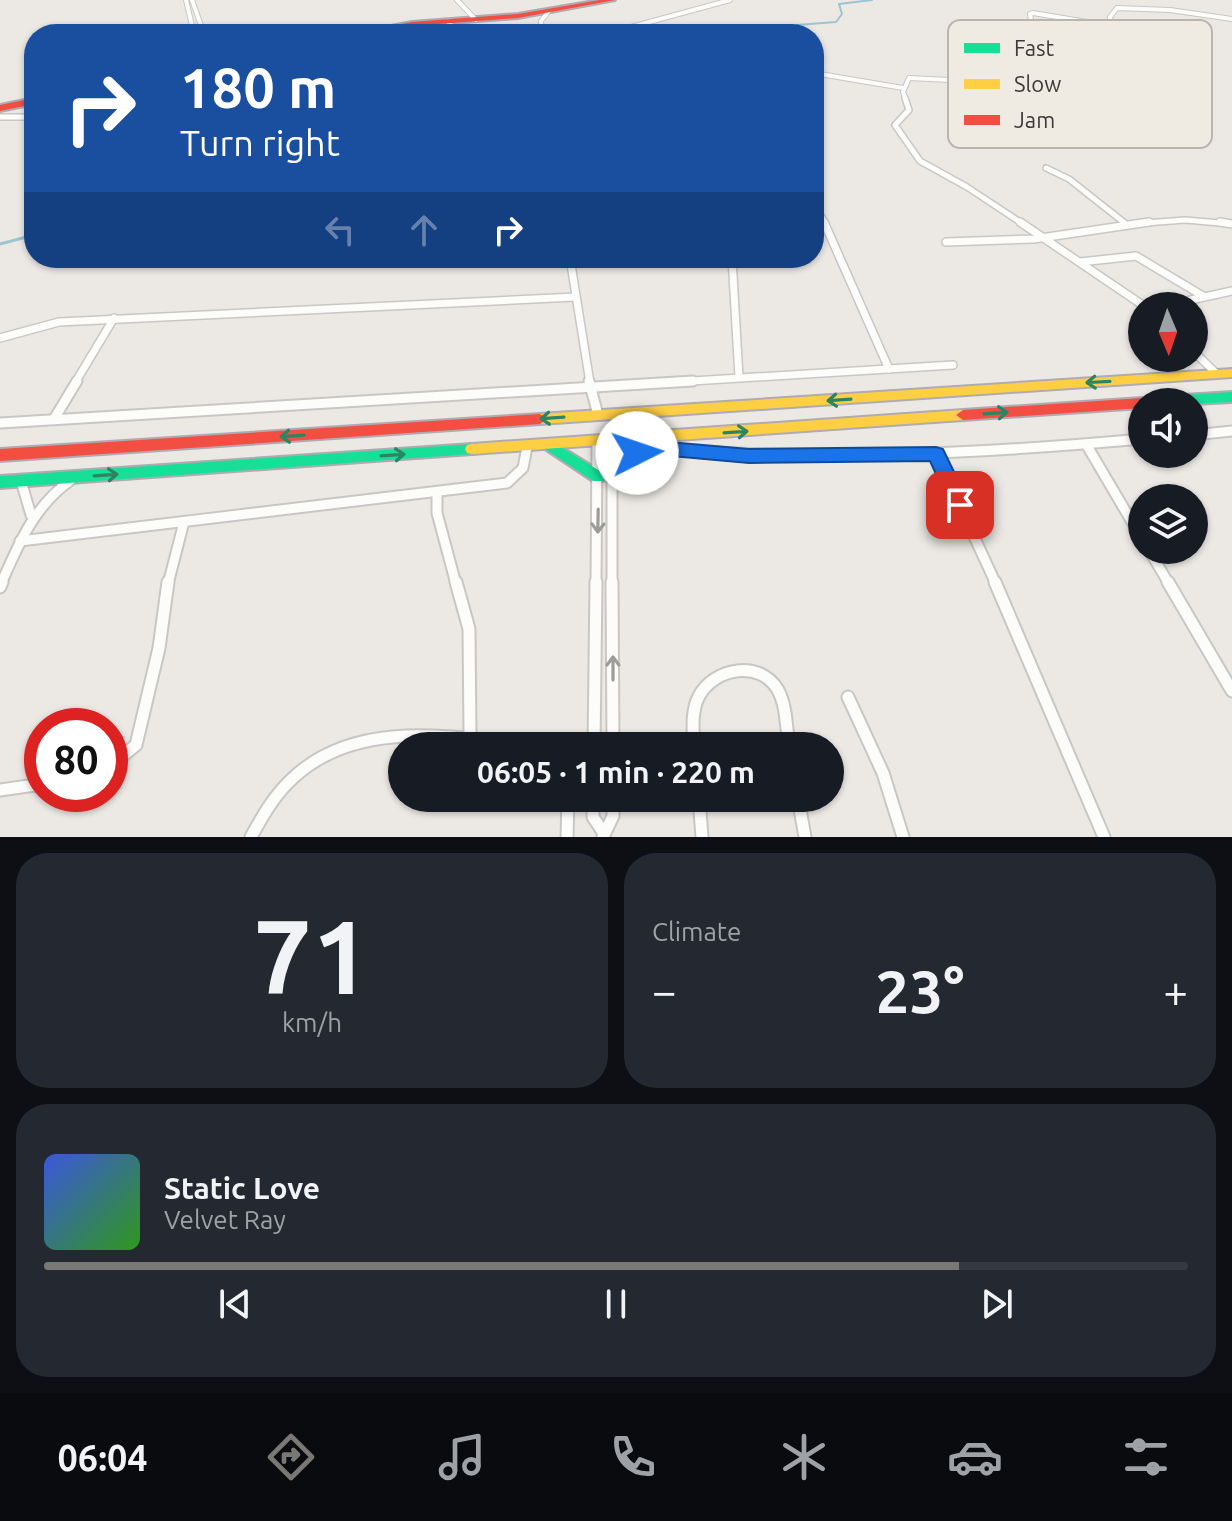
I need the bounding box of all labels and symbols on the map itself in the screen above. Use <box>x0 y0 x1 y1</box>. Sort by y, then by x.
legend <box>948 20 1212 148</box>
text: Fast <box>1014 35 1055 60</box>
text: Slow <box>1014 71 1061 96</box>
text: Jam <box>1014 107 1055 132</box>
north arrow <box>1128 292 1208 372</box>
one-way arrow <box>1085 374 1112 389</box>
one-way arrow <box>826 393 853 408</box>
one-way arrow <box>982 406 1009 421</box>
one-way arrow <box>539 411 565 426</box>
position arrow <box>595 411 679 495</box>
one-way arrow <box>722 424 749 439</box>
one-way arrow <box>279 429 306 444</box>
one-way arrow <box>379 448 406 463</box>
one-way arrow <box>92 467 119 482</box>
pin <box>926 471 994 539</box>
one-way arrow <box>590 507 606 534</box>
one-way arrow <box>605 655 621 682</box>
speed limit sign: 80 <box>24 708 128 812</box>

